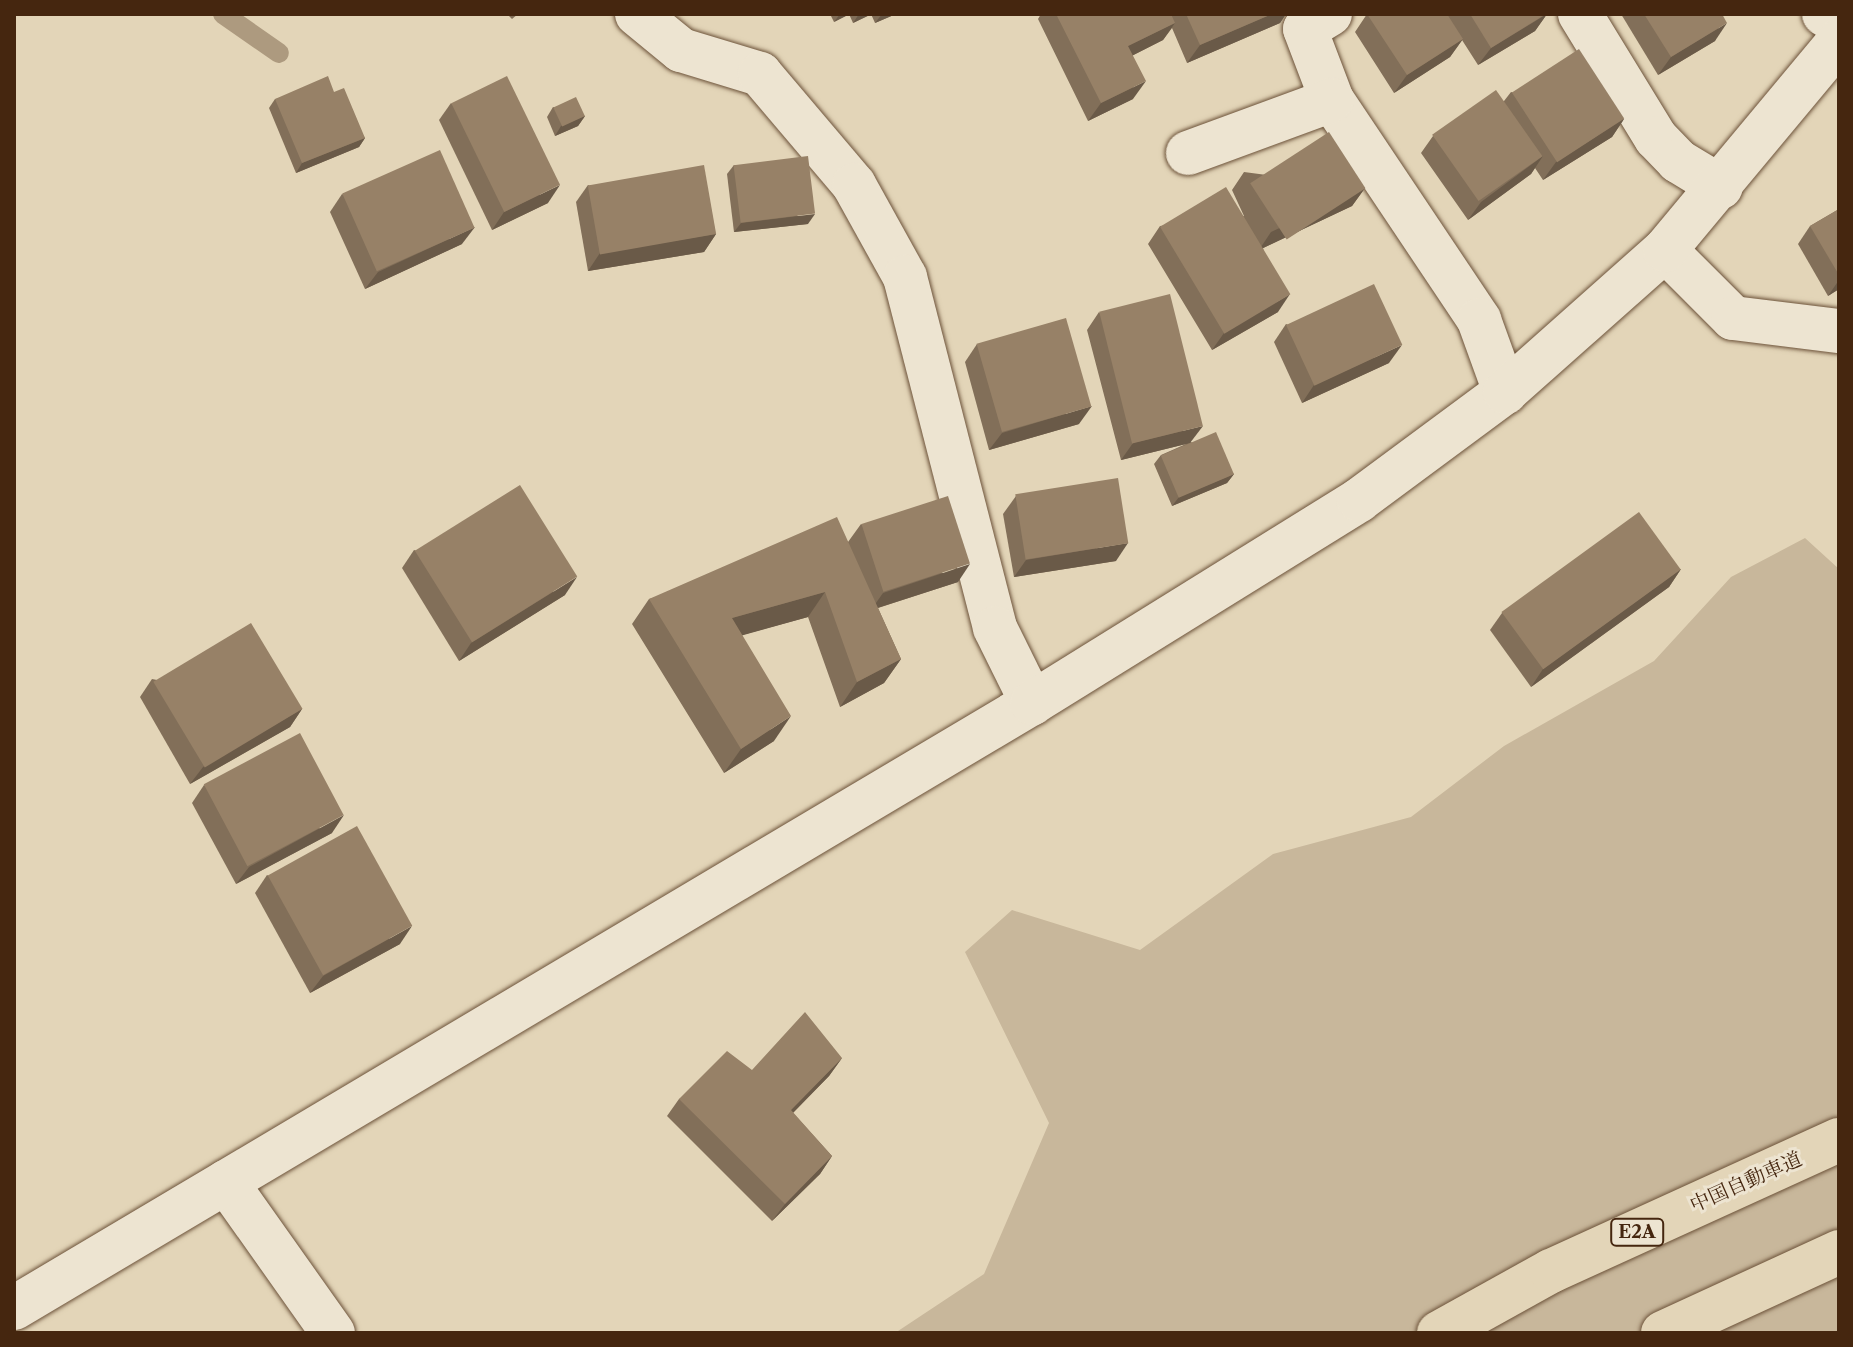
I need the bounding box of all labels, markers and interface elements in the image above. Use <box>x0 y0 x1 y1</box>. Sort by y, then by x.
street label: 中国自動車道 <box>1686 1147 1806 1217</box>
road number: E2A <box>1609 1218 1665 1246</box>

